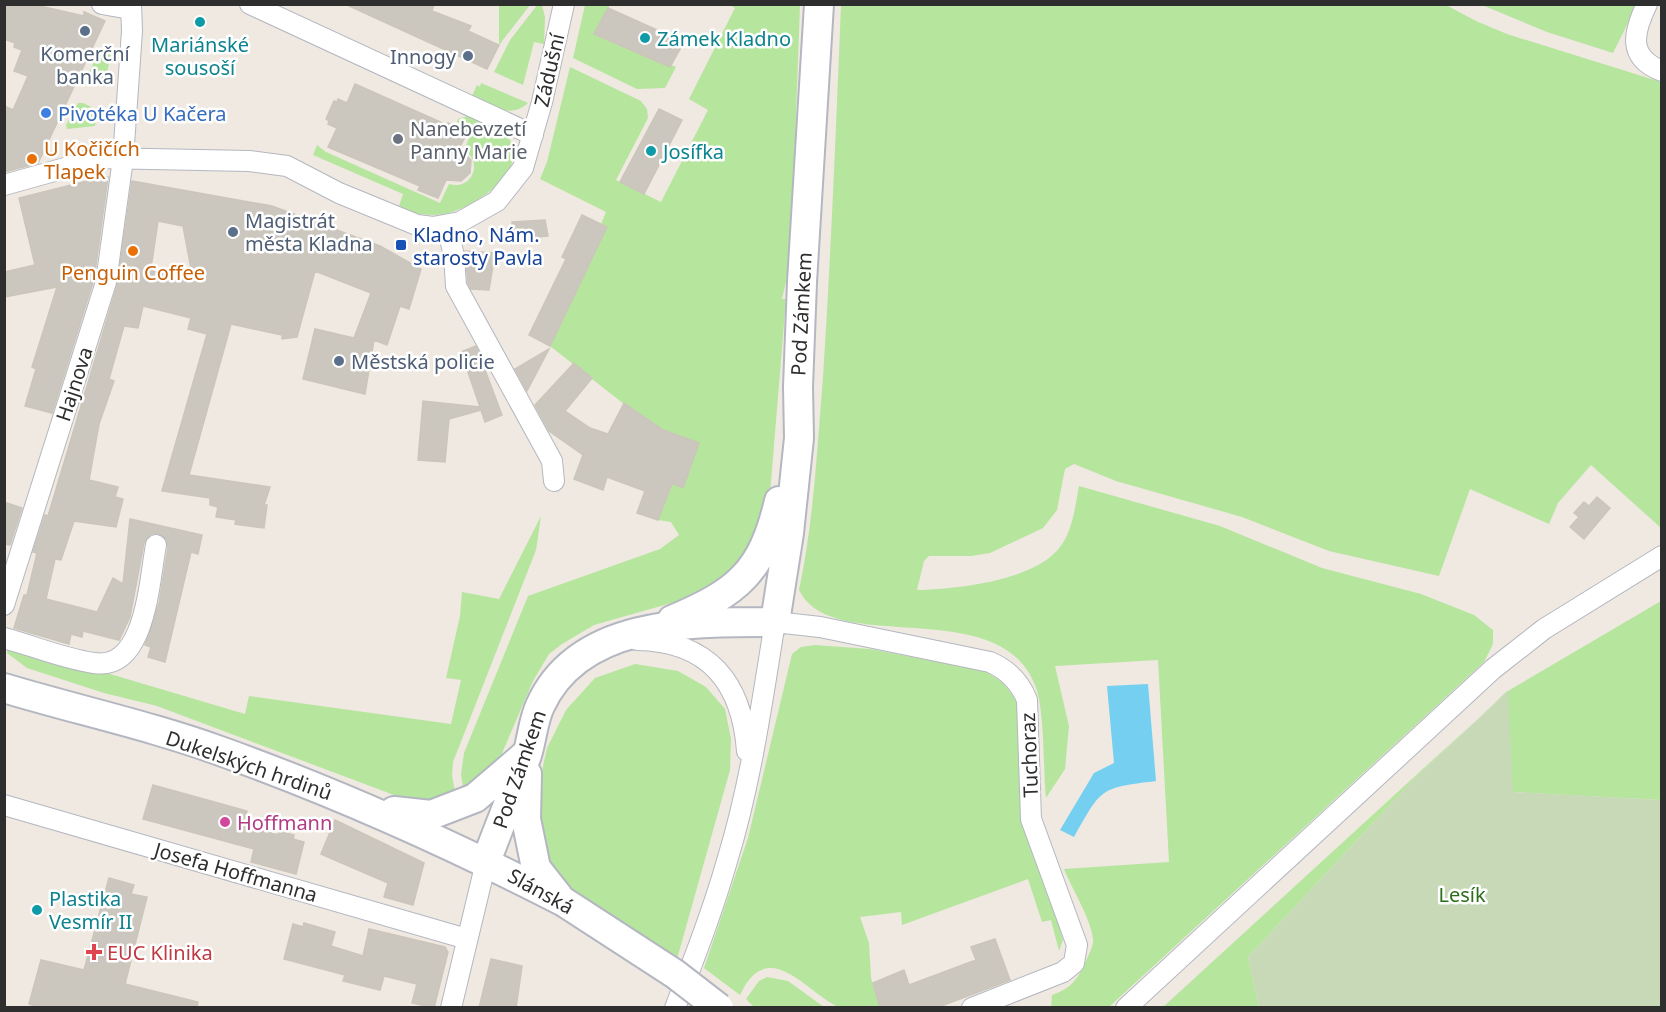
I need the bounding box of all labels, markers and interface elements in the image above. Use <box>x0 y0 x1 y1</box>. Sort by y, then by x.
marker: Mariánské sousoší <box>193 15 207 29</box>
marker: Komerční banka <box>78 24 92 38</box>
place label: Zámek Kladno <box>657 25 791 52</box>
street label: Zádušní <box>527 30 571 109</box>
place label: Mariánské sousoší <box>151 31 249 81</box>
marker: Zámek Kladno <box>638 31 652 45</box>
place label: Komerční banka <box>40 40 131 90</box>
place label: Innogy <box>390 43 457 70</box>
marker: Innogy <box>461 49 475 63</box>
place label: Pivotéka U Kačera <box>58 100 227 127</box>
marker: Pivotéka U Kačera <box>39 106 53 120</box>
place label: Nanebevzetí Panny Marie <box>410 115 528 165</box>
marker: Nanebevzetí Panny Marie <box>391 132 405 146</box>
place label: U Kočičích Tlapek <box>44 135 140 185</box>
place label: Josífka <box>661 138 724 165</box>
marker: Josífka <box>644 144 658 158</box>
marker: U Kočičích Tlapek <box>25 152 39 166</box>
place label: Magistrát města Kladna <box>245 207 373 257</box>
place label: Kladno, Nám. starosty Pavla <box>413 221 543 271</box>
marker: Magistrát města Kladna <box>226 225 240 239</box>
marker: Kladno, Nám. starosty Pavla <box>394 238 408 252</box>
marker: Penguin Coffee <box>126 244 140 258</box>
street label: Pod Zámkem <box>784 252 818 376</box>
place label: Penguin Coffee <box>61 259 205 286</box>
street label: Hajnova <box>49 343 99 425</box>
place label: Městská policie <box>351 348 495 375</box>
marker: Městská policie <box>332 354 346 368</box>
street label: Pod Zámkem <box>486 706 552 832</box>
street label: Tuchoraz <box>1014 712 1044 798</box>
street label: Dukelských hrdinů <box>162 724 336 806</box>
place label: Hoffmann <box>237 809 332 836</box>
marker: Hoffmann <box>218 815 232 829</box>
street label: Josefa Hoffmanna <box>149 835 321 908</box>
street label: Slánská <box>503 862 579 920</box>
park label: Lesík <box>1438 881 1486 908</box>
place label: Plastika Vesmír II <box>49 885 132 935</box>
marker: Plastika Vesmír II <box>30 903 44 917</box>
place label: EUC Klinika <box>107 939 213 966</box>
marker: EUC Klinika <box>85 943 103 961</box>

